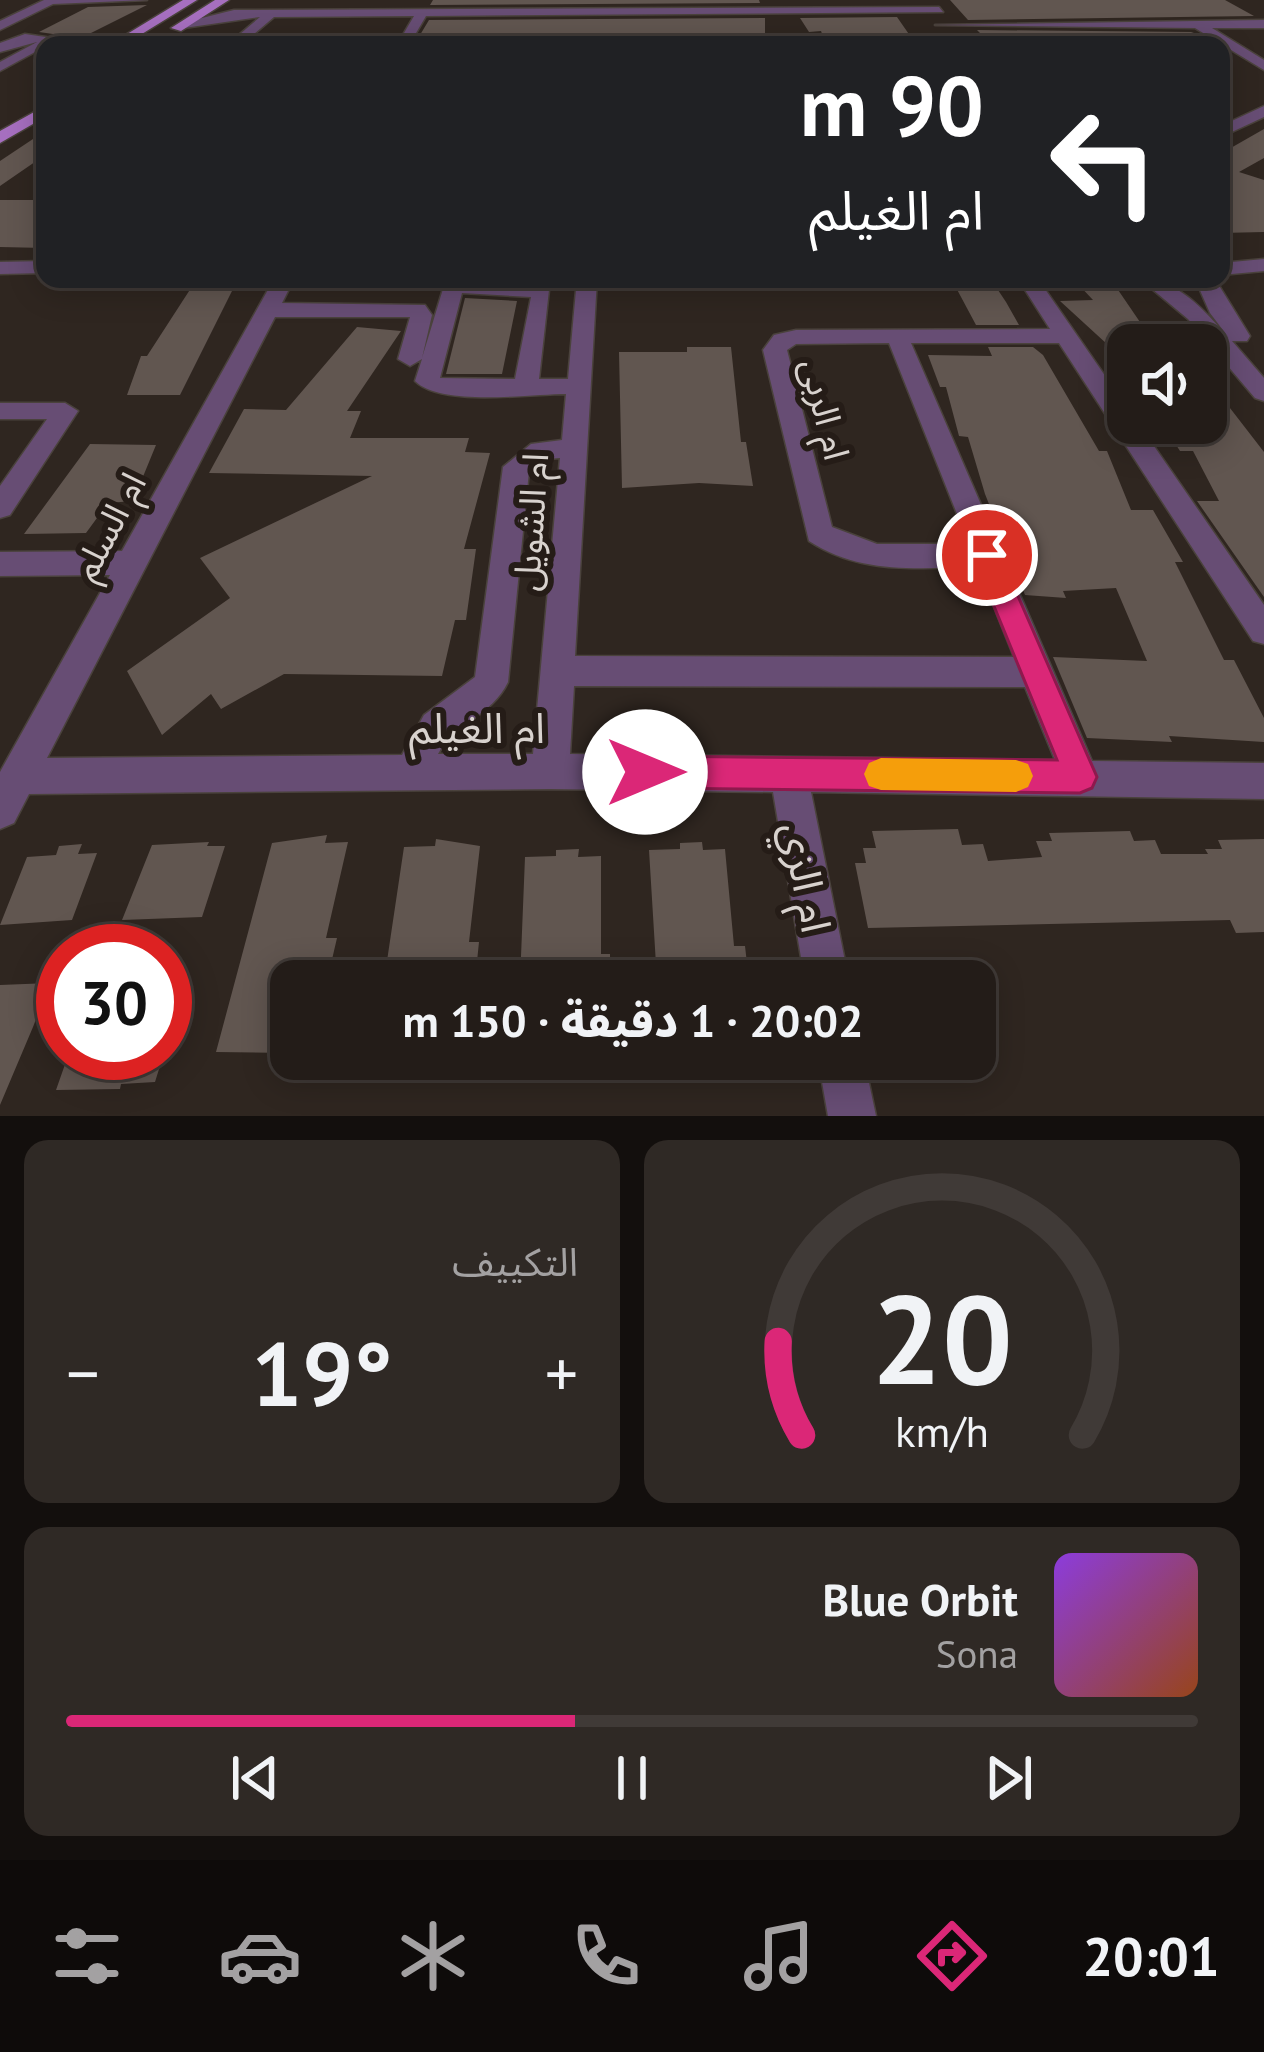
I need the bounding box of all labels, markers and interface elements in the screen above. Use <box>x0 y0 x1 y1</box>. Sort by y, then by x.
text: 90 m <box>800 50 984 159</box>
icon: left <box>1026 84 1182 240</box>
text: ام الغيلم <box>809 175 984 245</box>
map controls <box>1107 324 1227 444</box>
button: sound <box>1107 324 1227 444</box>
street label: ام الربى <box>786 353 861 466</box>
street label: ام الشويل <box>502 451 563 593</box>
street label: ام السلم <box>60 464 160 590</box>
pin <box>936 504 1038 606</box>
icon: arrive <box>954 522 1020 588</box>
street label: ام الغيلم <box>409 700 545 760</box>
position arrow <box>582 709 708 835</box>
street label: ام الزي <box>764 817 845 938</box>
speed limit sign: 30 <box>36 924 192 1080</box>
text: 20:02 · 1 دقيقة · 150 m <box>402 991 864 1049</box>
text: التكييف <box>452 1236 578 1287</box>
text: 20 <box>871 1257 1013 1418</box>
text: 19° <box>251 1314 393 1431</box>
text: − <box>66 1330 99 1415</box>
text: + <box>545 1330 578 1415</box>
text: km/h <box>895 1402 989 1458</box>
text: Blue Orbit <box>822 1570 1018 1628</box>
text: Sona <box>936 1628 1018 1679</box>
icon: previous <box>222 1745 288 1811</box>
icon: pause <box>599 1745 665 1811</box>
icon: next <box>976 1745 1042 1811</box>
icon: filters <box>45 1914 129 1998</box>
icon: car <box>218 1914 302 1998</box>
icon: climate <box>391 1914 475 1998</box>
icon: phone <box>564 1914 648 1998</box>
icon: music <box>737 1914 821 1998</box>
icon: directions <box>910 1914 994 1998</box>
text: 20:01 <box>1083 1921 1220 1991</box>

